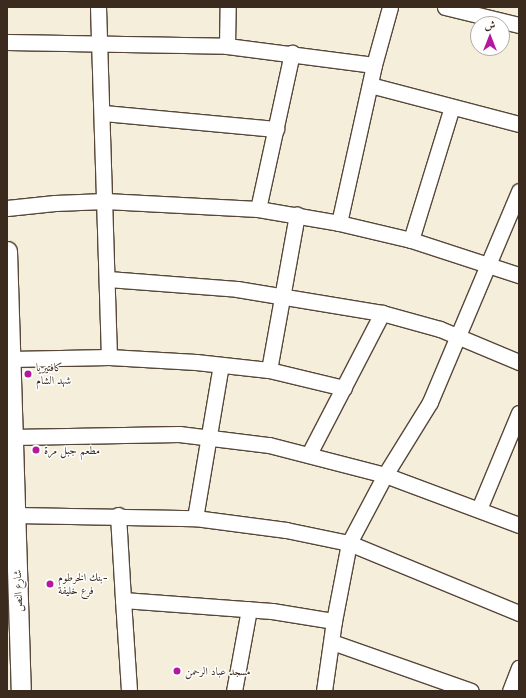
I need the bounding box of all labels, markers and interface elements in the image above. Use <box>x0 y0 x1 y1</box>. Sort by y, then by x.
north arrow <box>470 16 510 56</box>
text: ش <box>485 18 495 32</box>
place label: كافتيريا شهد الشام <box>36 361 71 387</box>
marker: كافتيريا شهد الشام <box>23 369 33 379</box>
place label: مطعم جبل مرة <box>44 443 100 457</box>
marker: مطعم جبل مرة <box>31 445 41 455</box>
street label: شارع النص <box>11 570 25 612</box>
place label: بنك الخرطوم- فرع خليفة <box>58 571 108 597</box>
marker: بنك الخرطوم- فرع خليفة <box>45 579 55 589</box>
place label: مسجد عباد الرحمن <box>185 664 251 678</box>
marker: مسجد عباد الرحمن <box>172 666 182 676</box>

